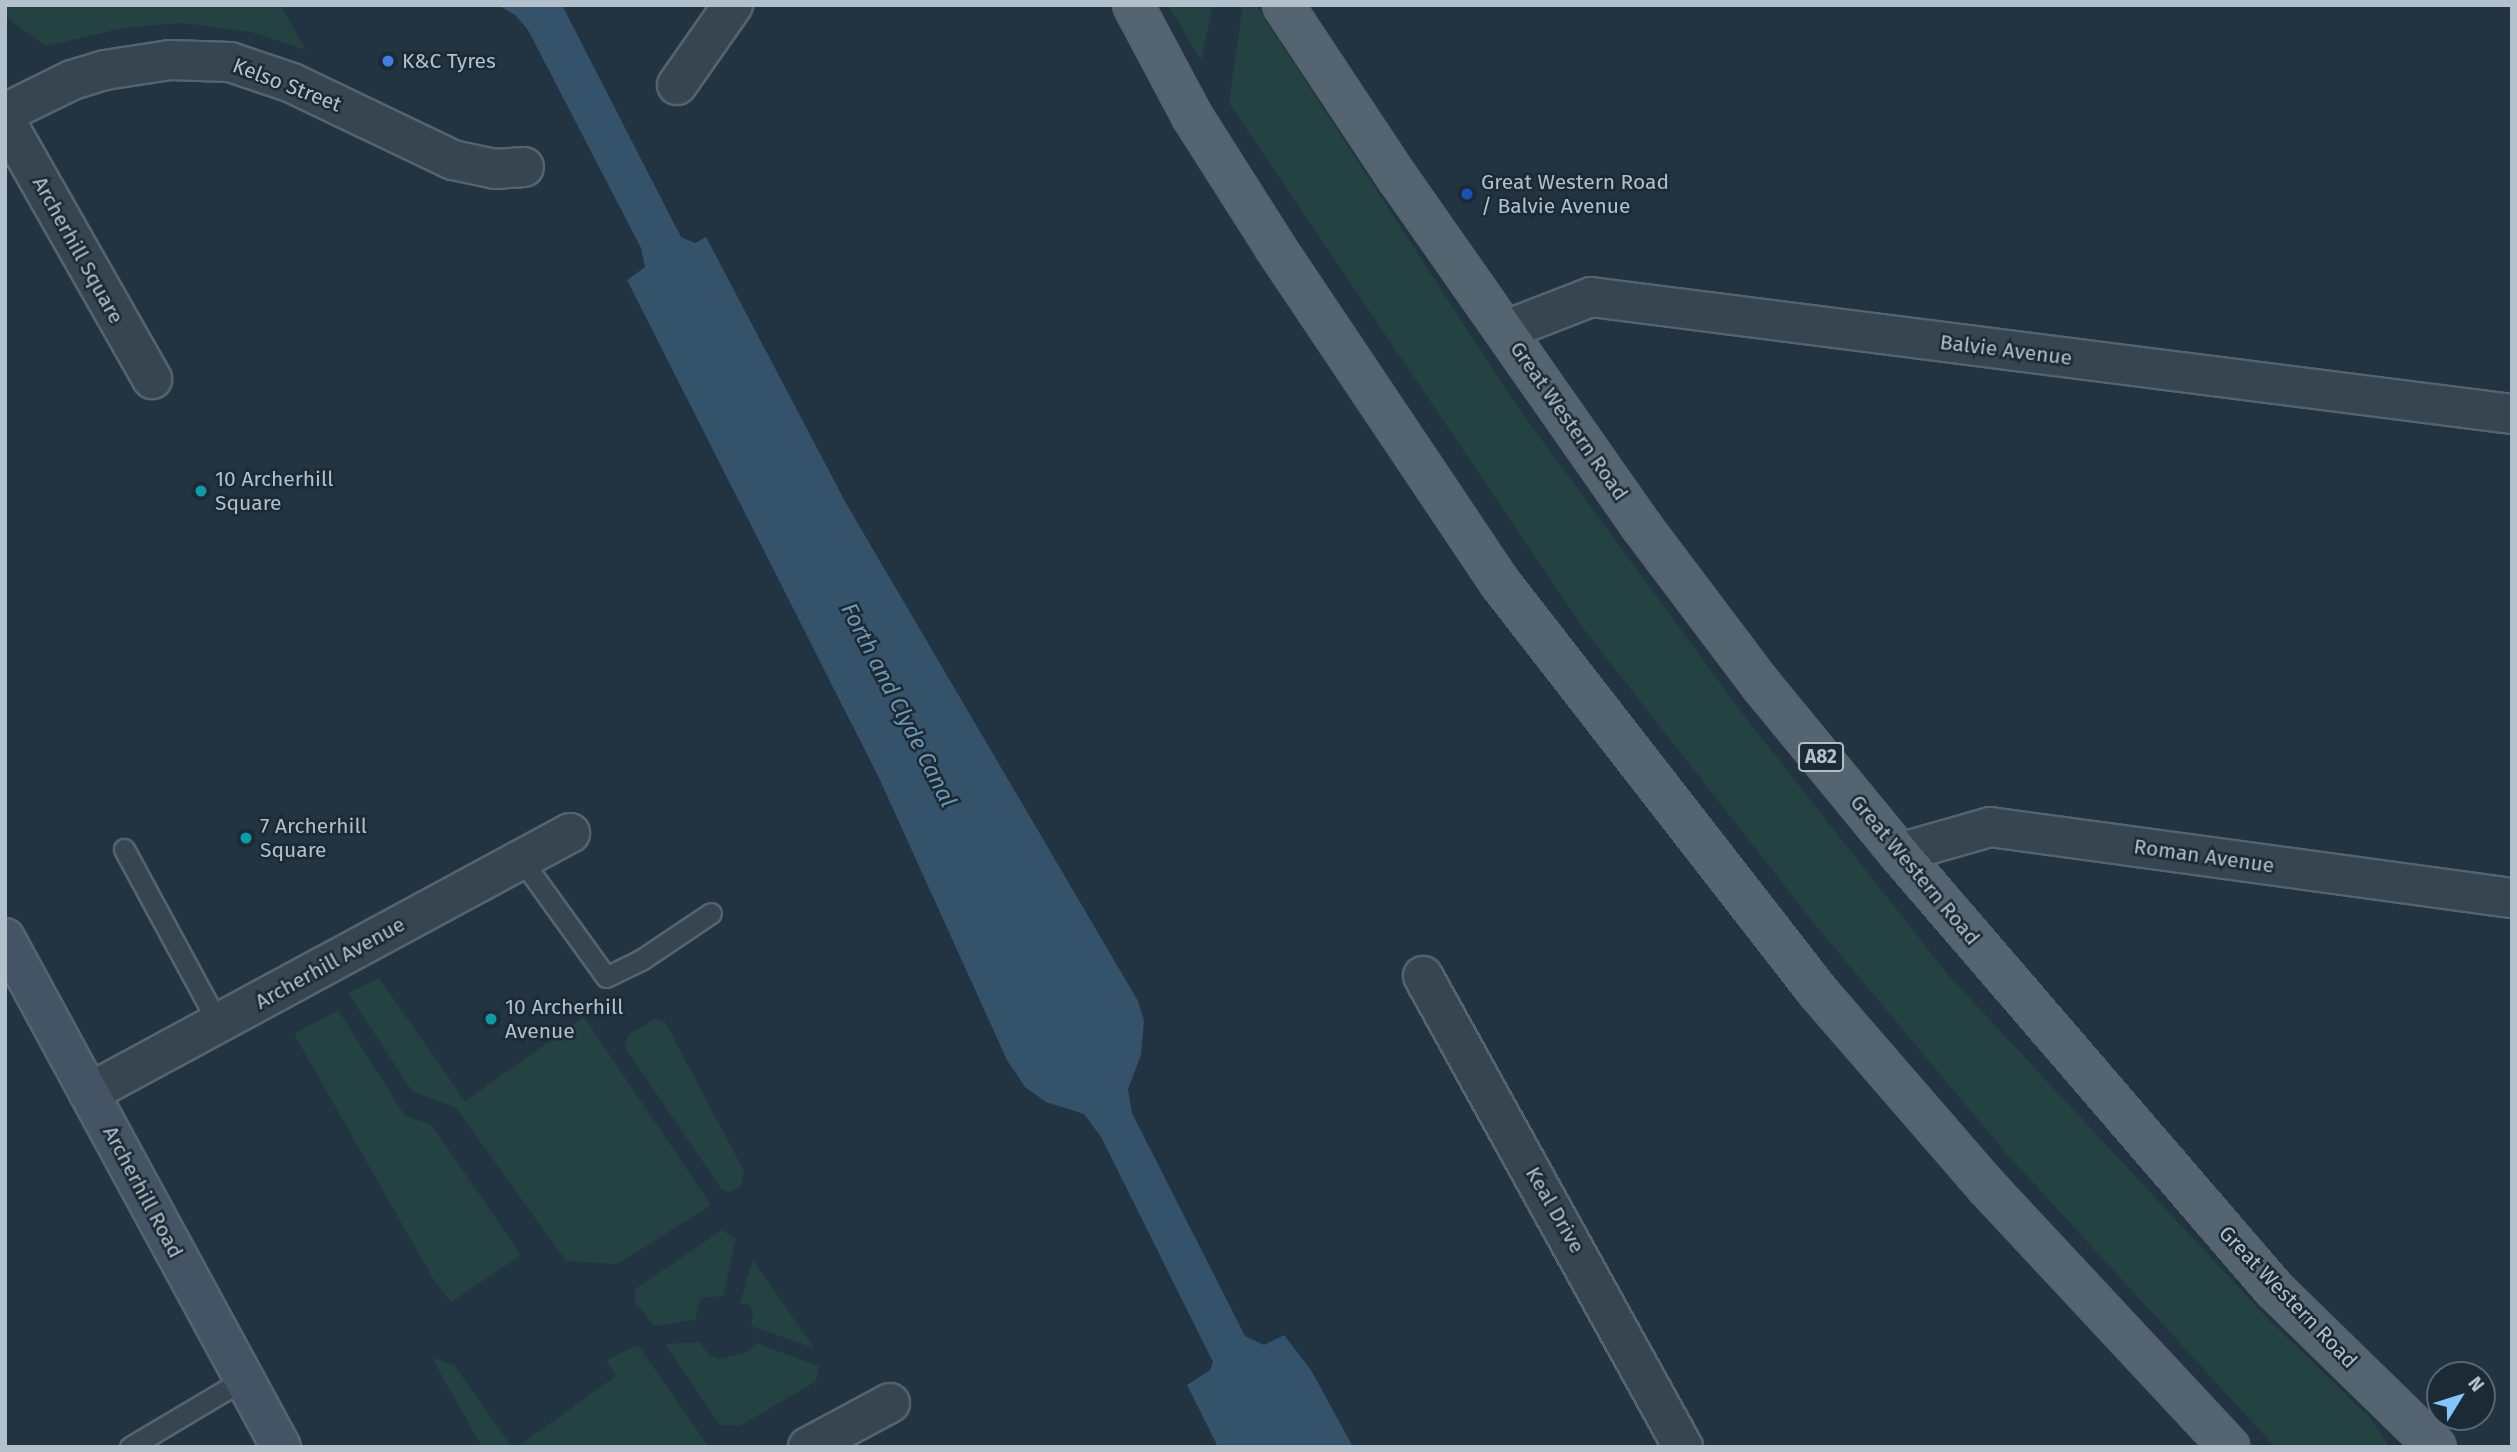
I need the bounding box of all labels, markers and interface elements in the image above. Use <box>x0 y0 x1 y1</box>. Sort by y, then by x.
place label: K&C Tyres <box>402 48 496 74</box>
street label: Kelso Street <box>229 53 345 117</box>
marker: K&C Tyres <box>380 53 396 69</box>
place label: Great Western Road / Balvie Avenue <box>1481 169 1669 219</box>
street label: Archerhill Square <box>27 172 129 328</box>
marker: Great Western Road / Balvie Avenue <box>1459 186 1475 202</box>
street label: Balvie Avenue <box>1939 329 2073 371</box>
street label: Great Western Road <box>1505 337 1633 505</box>
place label: 10 Archerhill Square <box>215 466 333 516</box>
marker: 10 Archerhill Square <box>193 483 209 499</box>
water label: Forth and Clyde Canal <box>835 598 963 812</box>
road number: A82 <box>1797 742 1846 772</box>
street label: Great Western Road <box>1845 790 1985 950</box>
place label: 7 Archerhill Square <box>260 813 367 863</box>
marker: 7 Archerhill Square <box>238 830 254 846</box>
street label: Roman Avenue <box>2132 834 2276 878</box>
street label: Archerhill Avenue <box>251 911 409 1015</box>
place label: 10 Archerhill Avenue <box>505 994 623 1044</box>
marker: 10 Archerhill Avenue <box>483 1011 499 1027</box>
street label: Archerhill Road <box>98 1122 188 1262</box>
street label: Keal Drive <box>1520 1162 1590 1258</box>
street label: Great Western Road <box>2214 1221 2362 1373</box>
north arrow <box>2426 1361 2496 1431</box>
text: N <box>2463 1372 2489 1396</box>

